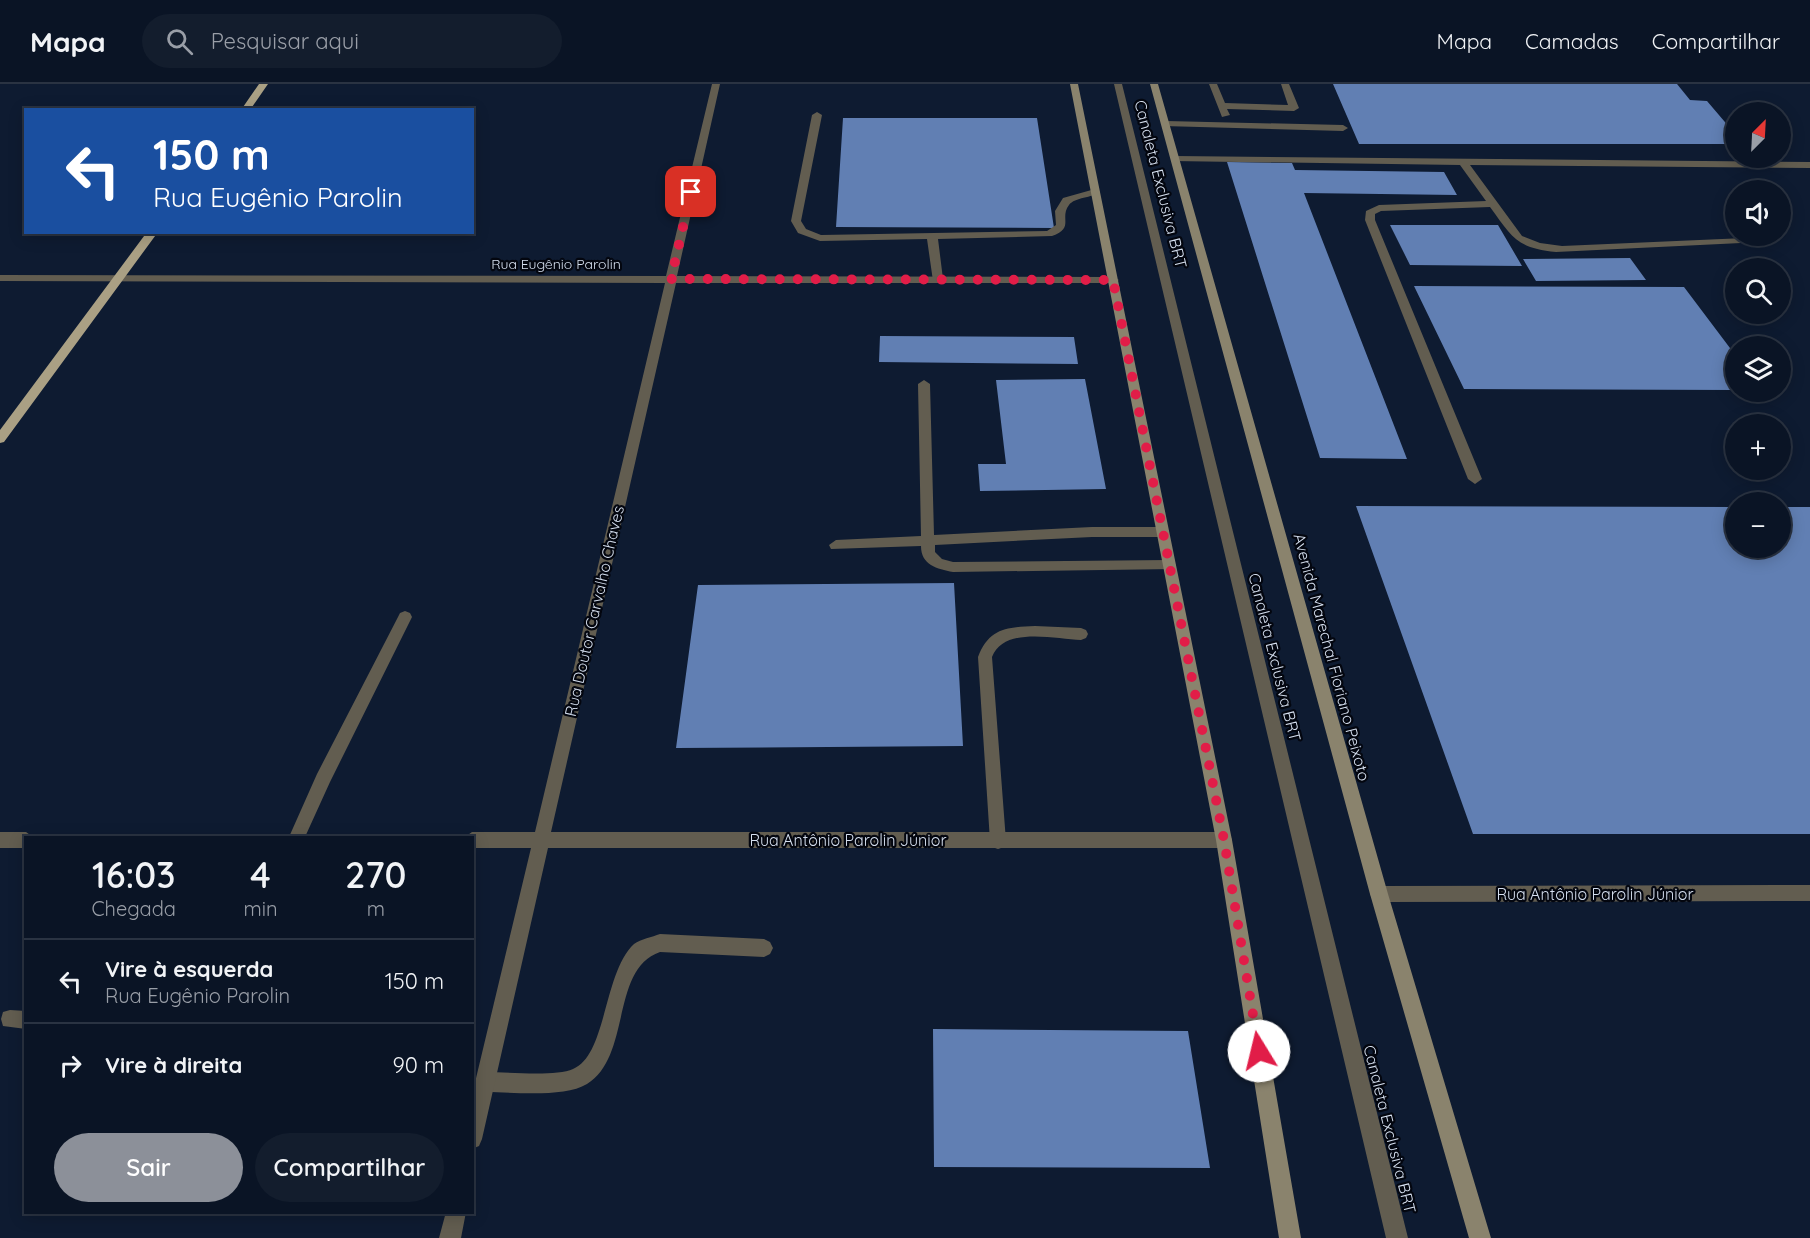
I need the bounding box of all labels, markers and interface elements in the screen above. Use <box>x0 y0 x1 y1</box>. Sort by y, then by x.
search box <box>142 14 562 68</box>
text: Mapa <box>30 24 106 59</box>
icon: search <box>163 25 196 58</box>
text: Pesquisar aqui <box>211 27 359 55</box>
text: Mapa <box>1437 28 1492 54</box>
text: Camadas <box>1525 28 1619 54</box>
text: Compartilhar <box>1652 28 1780 54</box>
street label: Canaleta Exclusiva BRT <box>1130 98 1192 271</box>
north arrow <box>1725 102 1791 168</box>
map controls <box>1725 102 1791 558</box>
text: 150 m <box>153 128 270 181</box>
icon: left <box>54 132 132 210</box>
pin <box>665 166 716 217</box>
icon: arrive <box>674 175 707 208</box>
text: Rua Eugênio Parolin <box>153 180 403 214</box>
button: sound <box>1725 180 1791 246</box>
street label: Rua Eugênio Parolin <box>491 255 621 273</box>
button: search <box>1725 258 1791 324</box>
button: layers <box>1725 336 1791 402</box>
button: + <box>1725 414 1791 480</box>
button: − <box>1725 492 1791 558</box>
street label: Rua Doutor Carvalho Chaves <box>560 504 628 718</box>
street label: Avenida Marechal Floriano Peixoto <box>1289 531 1375 783</box>
street label: Canaleta Exclusiva BRT <box>1244 571 1306 744</box>
street label: Rua Antônio Parolin Júnior <box>749 830 947 850</box>
text: 16:03 <box>92 852 175 897</box>
text: 4 <box>250 852 271 897</box>
text: 270 <box>345 852 406 897</box>
street label: Rua Antônio Parolin Júnior <box>1496 884 1694 904</box>
text: Chegada <box>92 896 176 921</box>
text: min <box>243 896 278 921</box>
text: m <box>367 896 385 921</box>
text: Vire à esquerda <box>105 955 273 983</box>
icon: left <box>54 965 87 998</box>
text: 150 m <box>385 967 444 995</box>
text: Rua Eugênio Parolin <box>105 983 290 1008</box>
position arrow <box>1227 1019 1291 1083</box>
street label: Canaleta Exclusiva BRT <box>1359 1043 1421 1216</box>
icon: right <box>54 1049 87 1082</box>
text: Vire à direita <box>105 1051 242 1079</box>
text: 90 m <box>393 1051 444 1079</box>
button: Sair <box>54 1133 243 1202</box>
button: Compartilhar <box>255 1133 444 1202</box>

